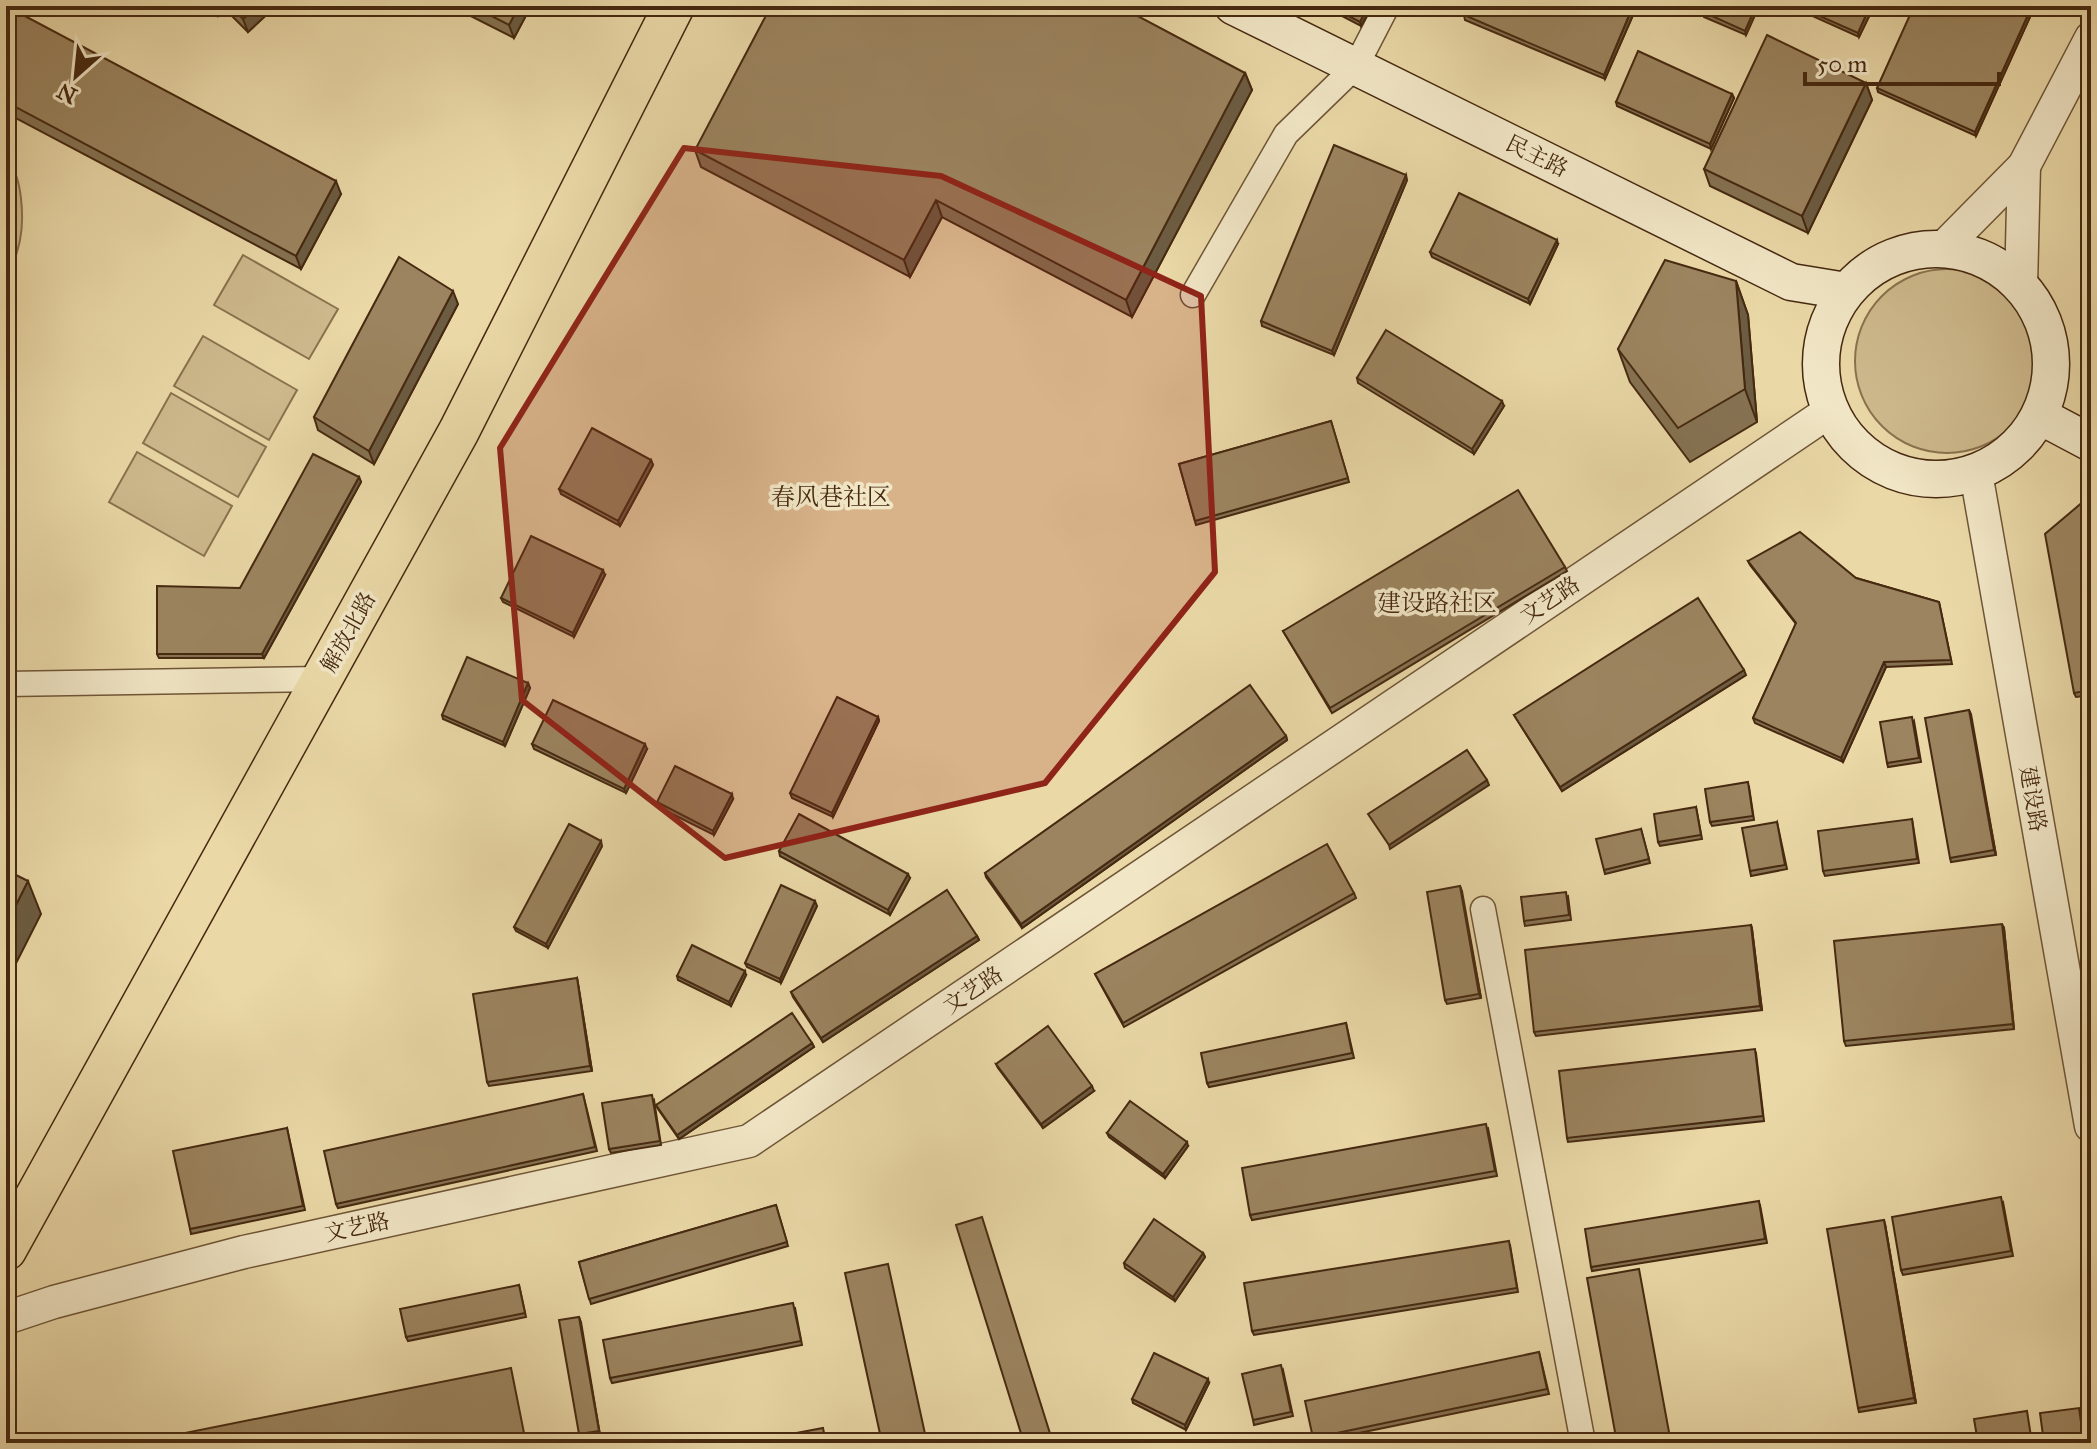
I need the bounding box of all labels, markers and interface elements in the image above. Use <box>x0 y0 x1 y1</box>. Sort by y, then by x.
north arrow <box>36 36 116 116</box>
scale bar <box>1805 36 1999 86</box>
text: 50 m <box>1817 49 1867 79</box>
text: N <box>52 77 82 110</box>
street label: 民主路 <box>1501 129 1573 183</box>
district label: 春风巷社区 <box>771 482 891 512</box>
street label: 文艺路 <box>1515 570 1585 630</box>
street label: 解放北路 <box>315 587 381 677</box>
district label: 建设路社区 <box>1377 588 1497 618</box>
street label: 建设路 <box>2014 764 2052 834</box>
street label: 文艺路 <box>938 960 1008 1020</box>
street label: 文艺路 <box>322 1207 392 1247</box>

